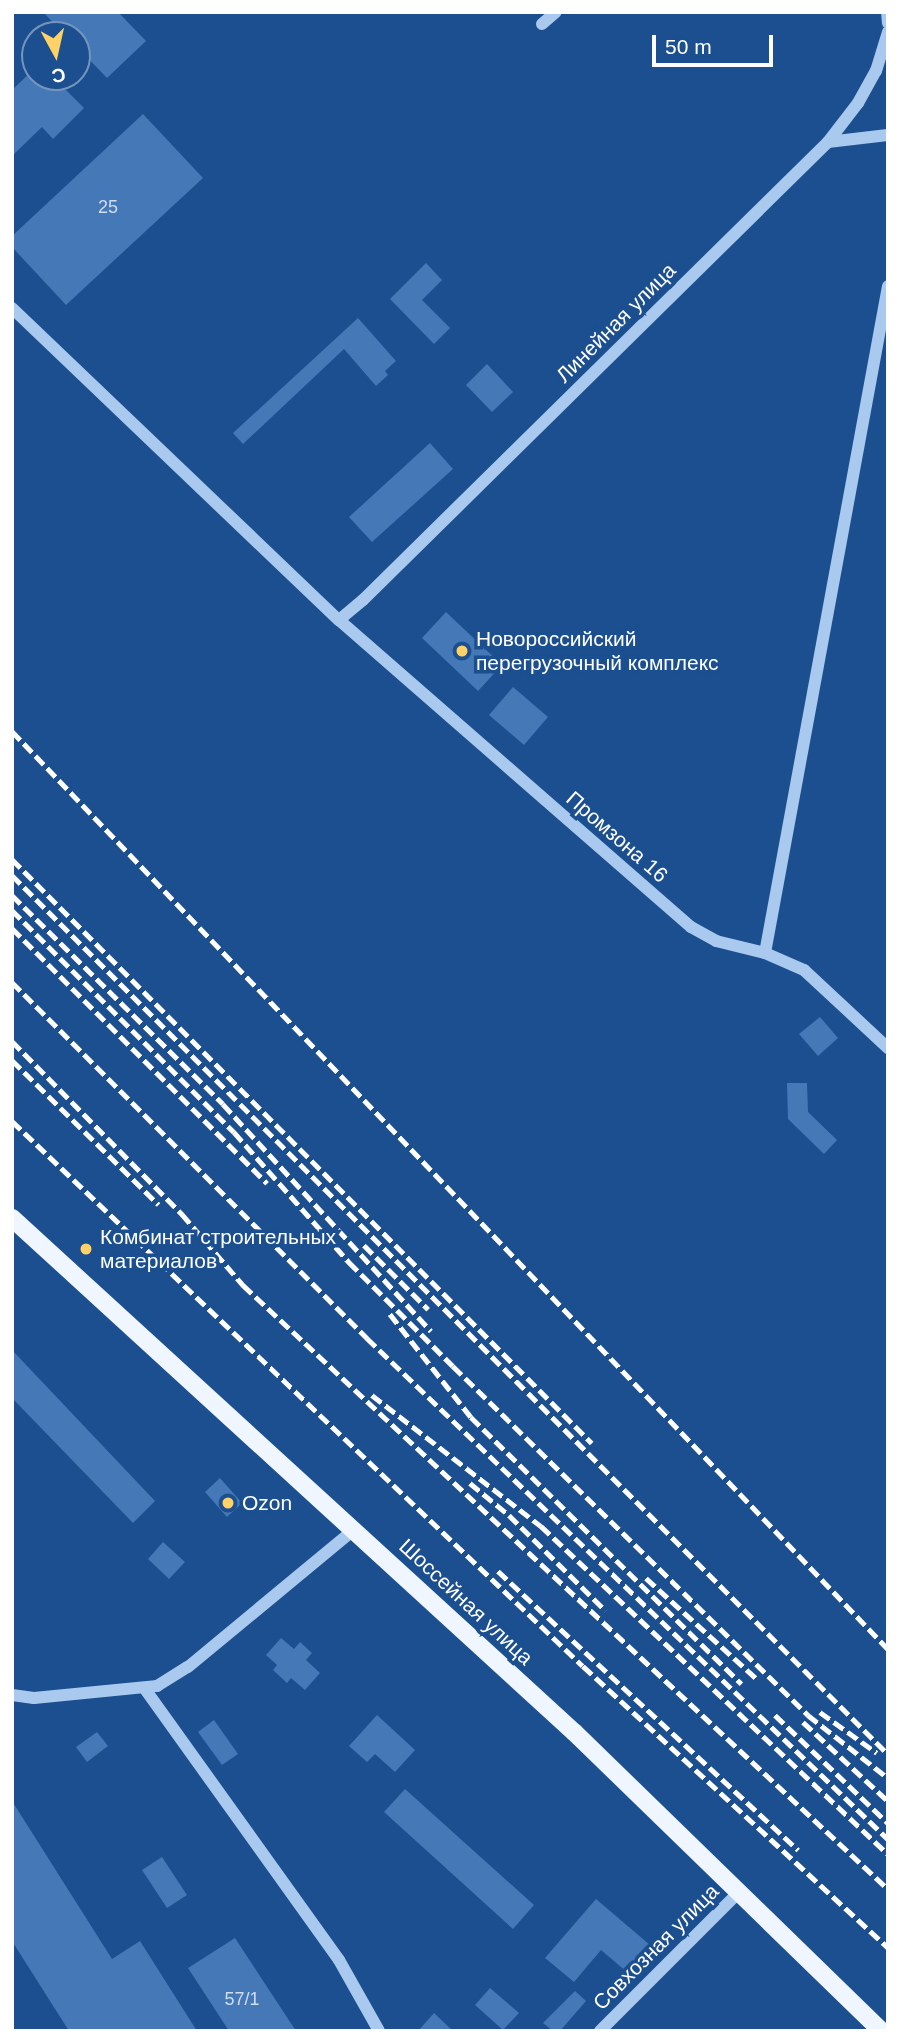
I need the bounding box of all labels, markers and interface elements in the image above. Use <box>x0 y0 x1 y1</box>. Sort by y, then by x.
north arrow <box>21 21 91 91</box>
scale bar <box>655 21 776 65</box>
text: 50 m <box>665 35 712 58</box>
text: С <box>50 64 67 87</box>
house number: 25 <box>98 196 118 218</box>
street label: Линейная улица <box>551 258 681 388</box>
place label: Новороссийский перегрузочный комплекс <box>476 626 719 676</box>
marker: Новороссийский перегрузочный комплекс <box>454 643 470 659</box>
street label: Промзона 16 <box>561 786 673 888</box>
place label: Комбинат строительных материалов <box>100 1224 336 1274</box>
marker: Комбинат строительных материалов <box>78 1241 94 1257</box>
place label: Ozon <box>242 1490 292 1516</box>
marker: Ozon <box>220 1495 236 1511</box>
street label: Шоссейная улица <box>394 1534 538 1670</box>
street label: Совхозная улица <box>588 1879 724 2015</box>
house number: 57/1 <box>224 1988 260 2010</box>

